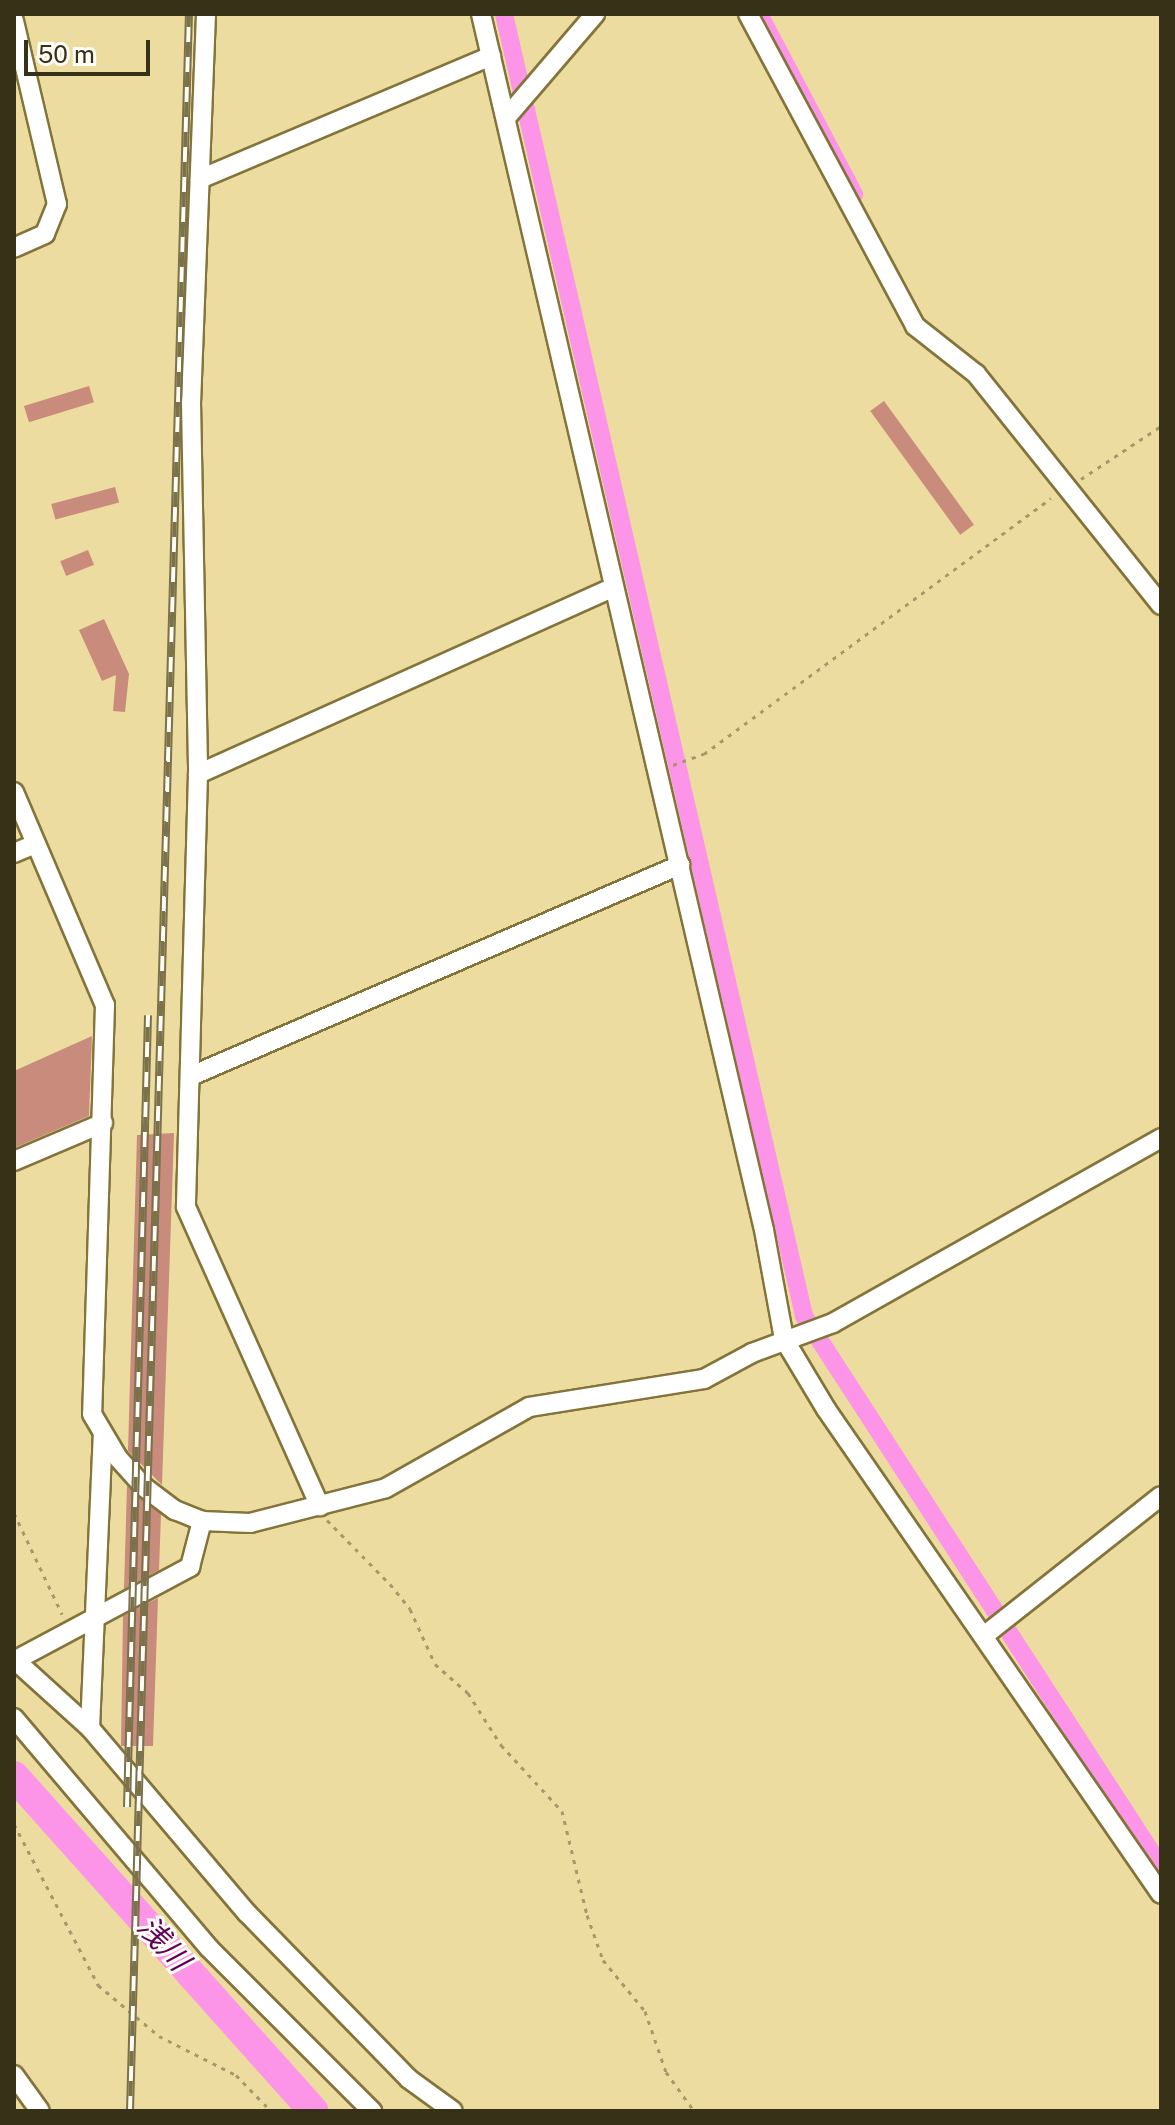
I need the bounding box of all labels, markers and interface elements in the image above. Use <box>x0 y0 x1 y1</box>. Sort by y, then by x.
scale bar <box>28 24 154 74</box>
text: 50 m <box>38 40 95 68</box>
water label: 浅川 <box>131 1909 197 1977</box>

